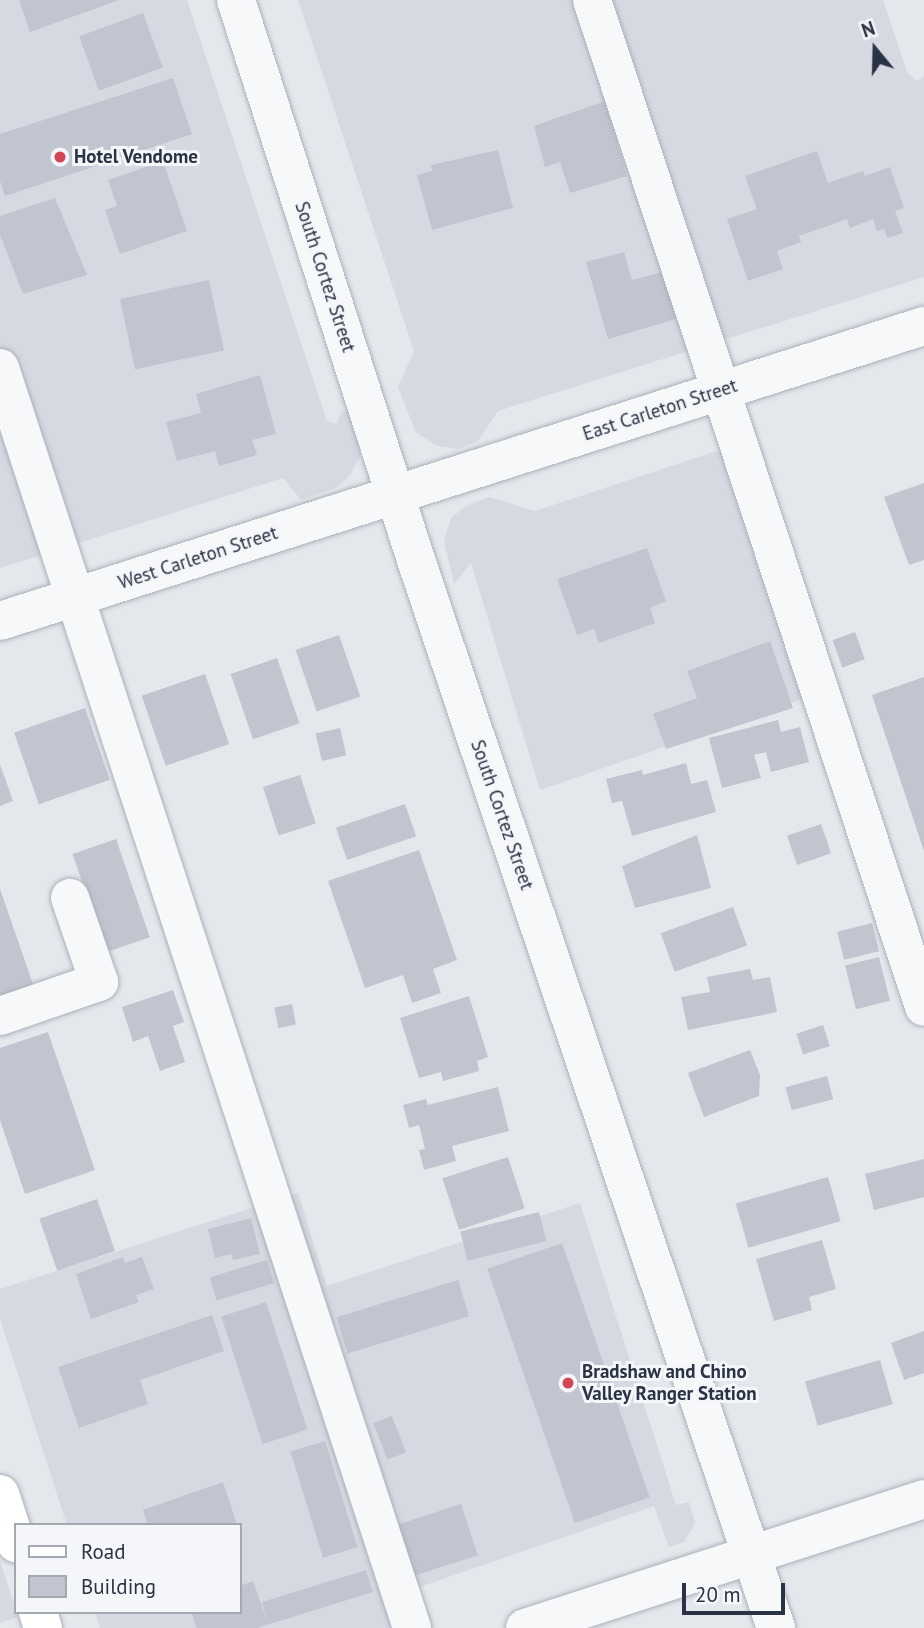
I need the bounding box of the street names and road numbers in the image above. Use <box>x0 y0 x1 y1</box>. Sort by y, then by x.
street label: South Cortez Street <box>290 199 360 355</box>
street label: East Carleton Street <box>580 374 740 446</box>
street label: West Carleton Street <box>115 521 281 595</box>
street label: South Cortez Street <box>466 737 538 893</box>

